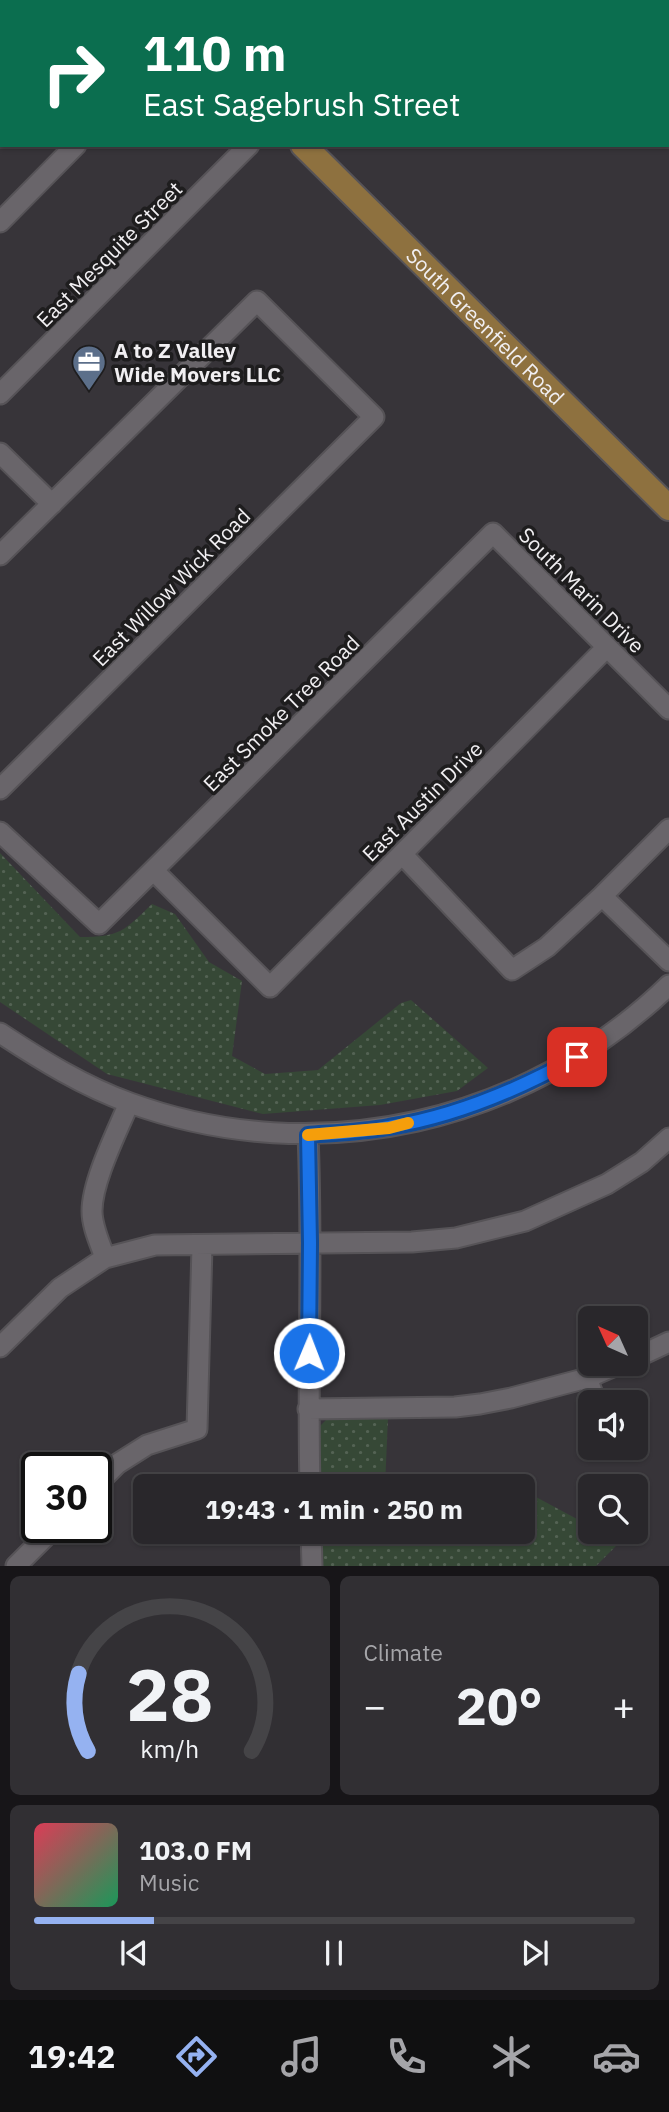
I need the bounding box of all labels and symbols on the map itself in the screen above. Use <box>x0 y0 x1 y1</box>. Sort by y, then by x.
street label: East Mesquite Street <box>30 175 188 333</box>
street label: South Greenfield Road <box>400 241 571 411</box>
place label: A to Z Valley Wide Movers LLC <box>114 336 281 388</box>
office icon: A to Z Valley Wide Movers LLC <box>70 343 108 392</box>
street label: East Willow Wick Road <box>86 502 256 672</box>
street label: South Marin Drive <box>513 521 651 659</box>
street label: East Smoke Tree Road <box>197 629 365 797</box>
street label: East Austin Drive <box>356 735 488 867</box>
pin <box>547 1027 607 1087</box>
north arrow <box>578 1306 648 1376</box>
position arrow <box>272 1316 346 1390</box>
speed limit sign: 30 <box>21 1452 112 1543</box>

